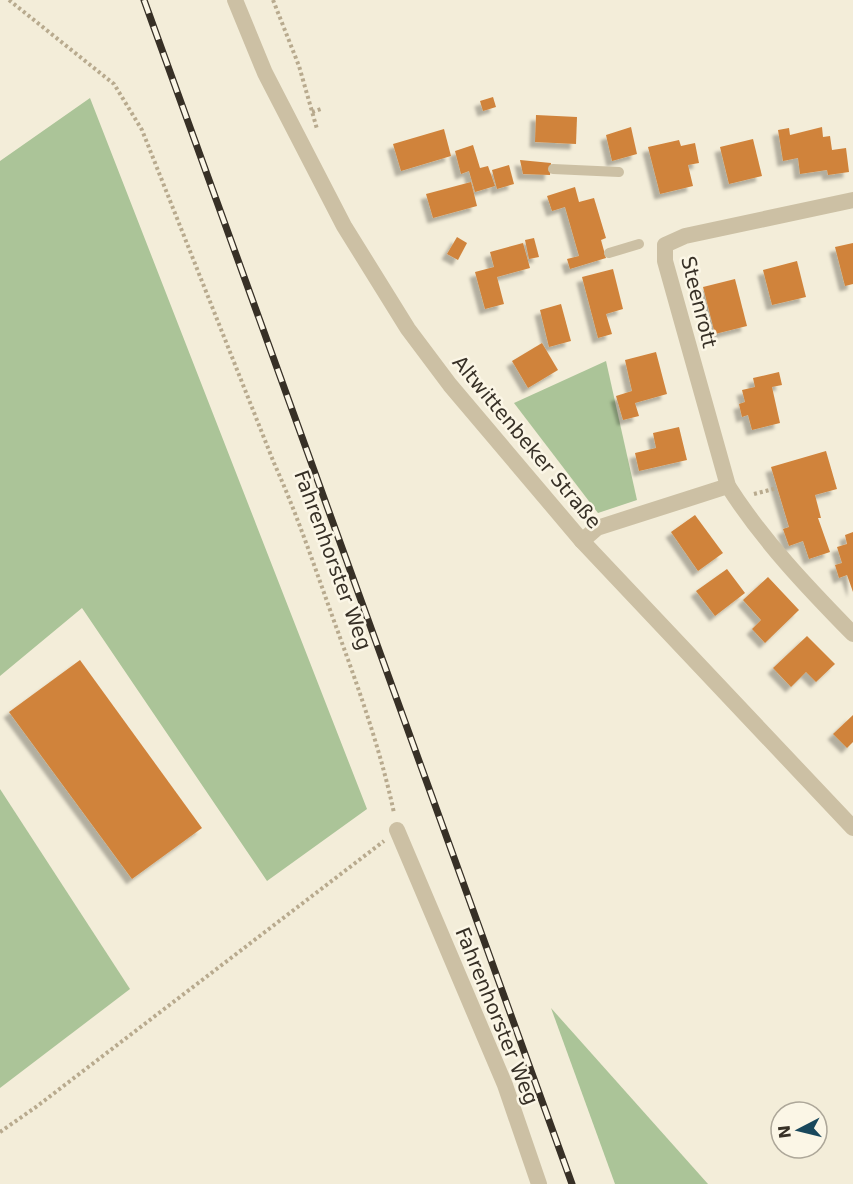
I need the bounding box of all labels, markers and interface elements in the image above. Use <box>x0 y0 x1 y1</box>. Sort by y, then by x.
street label: Steenrott <box>676 254 722 350</box>
street label: Altwittenbeker Straße <box>448 351 606 533</box>
street label: Fahrenhorster Weg <box>289 467 377 653</box>
street label: Fahrenhorster Weg <box>450 924 544 1108</box>
north arrow <box>769 1100 829 1160</box>
text: N <box>774 1124 795 1140</box>

